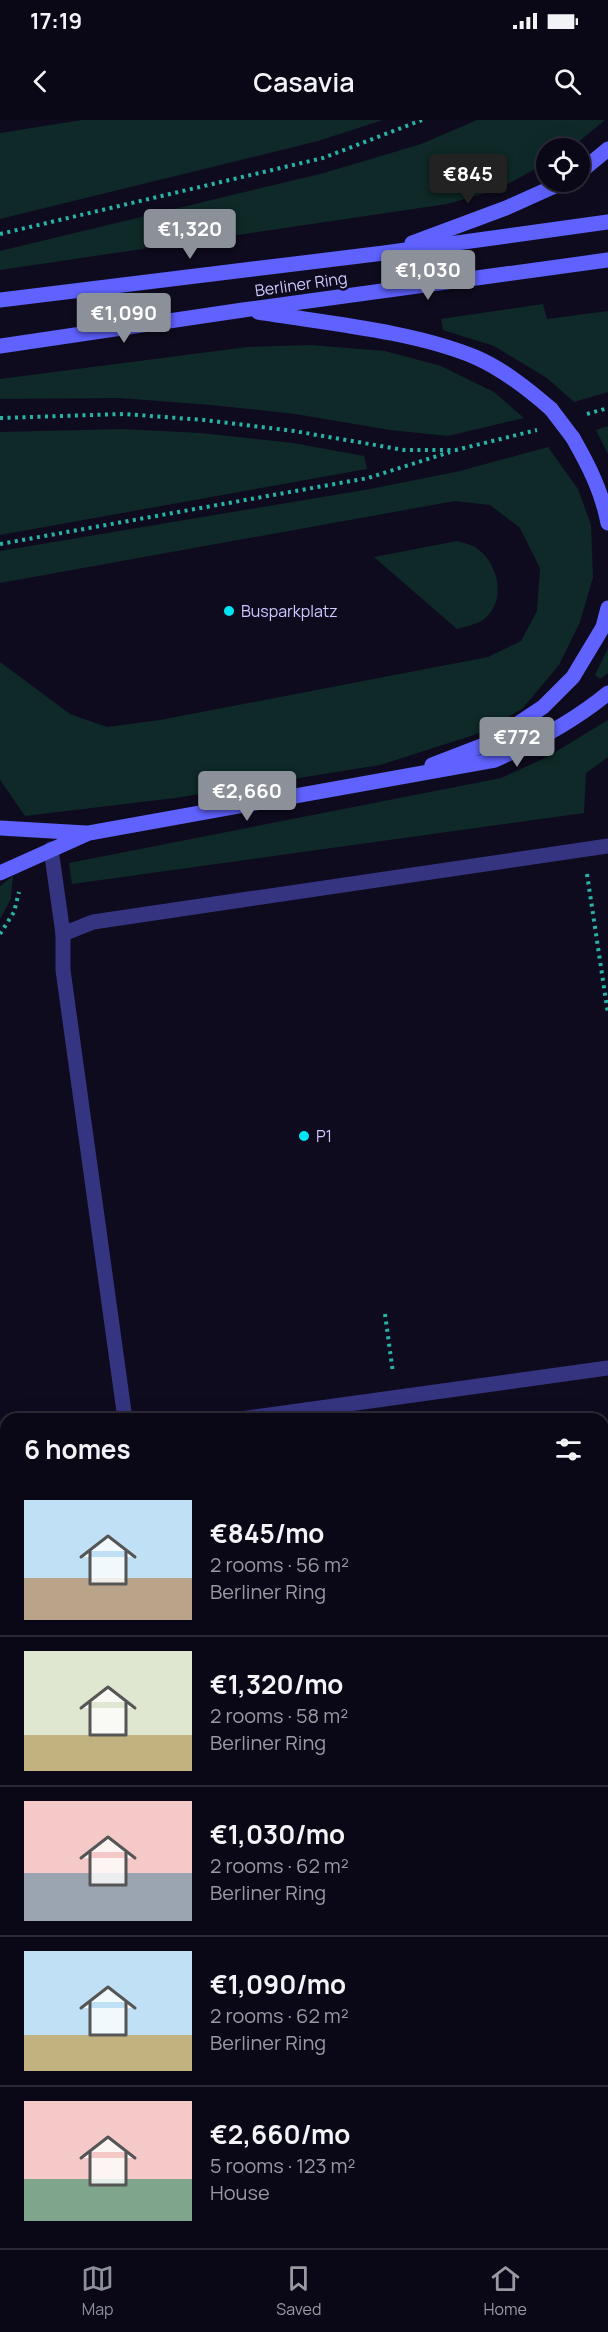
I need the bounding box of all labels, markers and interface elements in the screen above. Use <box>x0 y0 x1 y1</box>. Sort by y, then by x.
text: 17:19 <box>30 6 82 36</box>
text: Casavia <box>253 63 355 100</box>
icon: back <box>24 65 57 98</box>
icon: search <box>551 65 584 98</box>
map controls <box>536 138 590 192</box>
button: locate <box>536 138 590 192</box>
pin: €845 <box>432 154 504 205</box>
text: €845 <box>443 160 493 187</box>
pin: €1,320 <box>141 209 239 260</box>
text: €1,320 <box>158 215 222 242</box>
pin: €1,030 <box>379 250 477 301</box>
text: €1,030 <box>395 256 461 283</box>
street label: Berliner Ring <box>253 267 349 301</box>
pin: €1,090 <box>75 293 173 344</box>
text: €1,090 <box>91 299 157 326</box>
place label: Busparkplatz <box>241 600 338 622</box>
marker: Busparkplatz <box>222 604 236 618</box>
pin: €772 <box>481 717 553 768</box>
text: €772 <box>493 723 541 750</box>
pin: €2,660 <box>198 771 296 822</box>
text: €2,660 <box>212 777 282 804</box>
place label: P1 <box>316 1125 332 1147</box>
marker: P1 <box>297 1129 311 1143</box>
text: 6 homes <box>24 1431 131 1467</box>
icon: filters <box>552 1433 585 1466</box>
text: €845/mo <box>210 1515 324 1551</box>
icon: home <box>72 1524 144 1596</box>
text: 2 rooms · 56 m² <box>210 1551 349 1578</box>
text: Berliner Ring <box>210 1578 326 1605</box>
text: €1,320/mo <box>210 1666 343 1702</box>
icon: home <box>72 1675 144 1747</box>
text: 2 rooms · 58 m² <box>210 1702 348 1729</box>
text: Berliner Ring <box>210 1729 326 1756</box>
text: €1,030/mo <box>210 1816 345 1852</box>
icon: home <box>72 1825 144 1897</box>
text: 2 rooms · 62 m² <box>210 1852 349 1879</box>
text: Berliner Ring <box>210 1879 326 1906</box>
text: €1,090/mo <box>210 1966 346 2002</box>
icon: home <box>72 1975 144 2047</box>
text: 2 rooms · 62 m² <box>210 2002 349 2029</box>
text: Berliner Ring <box>210 2029 326 2056</box>
text: €2,660/mo <box>210 2116 350 2152</box>
icon: home <box>72 2125 144 2197</box>
text: 5 rooms · 123 m² <box>210 2152 355 2179</box>
text: House <box>210 2179 270 2206</box>
tab: Map <box>81 2262 114 2320</box>
tab: Saved <box>276 2262 321 2320</box>
tab: Home <box>484 2262 527 2320</box>

